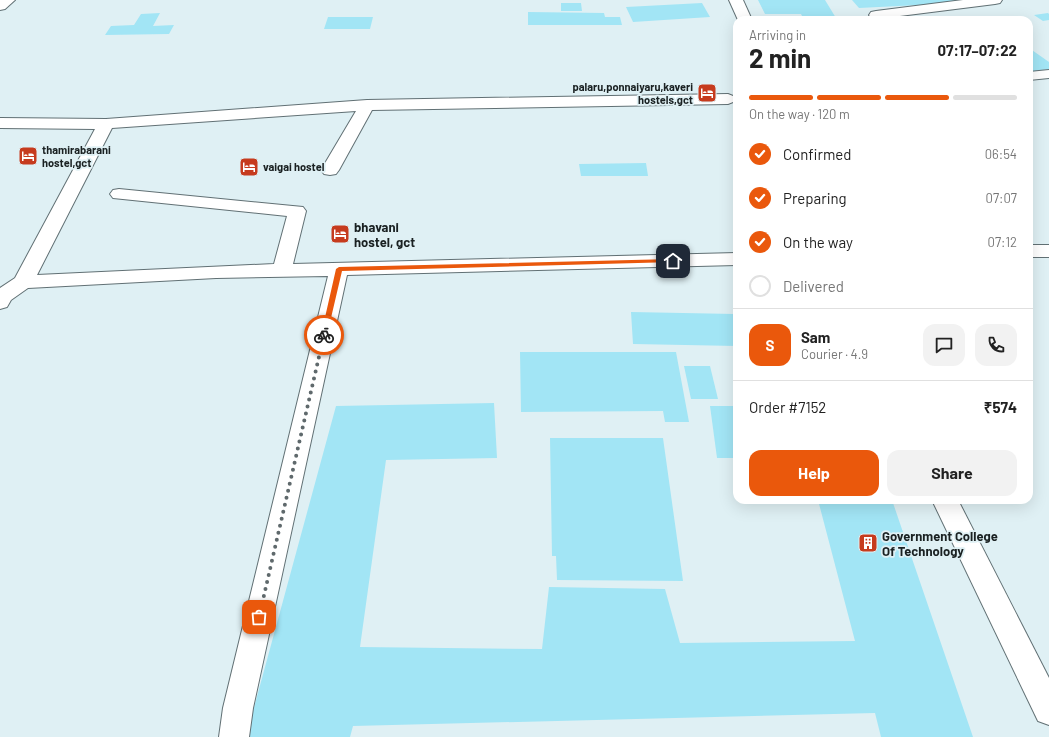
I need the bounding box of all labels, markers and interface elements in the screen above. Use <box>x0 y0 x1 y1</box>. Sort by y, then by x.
text: Arriving in <box>749 27 806 43</box>
text: 07:17–07:22 <box>937 41 1017 59</box>
text: 2 min <box>749 42 811 73</box>
place label: palaru,ponnaiyaru,kaveri hostels,gct <box>573 80 693 106</box>
hotel icon: palaru,ponnaiyaru,kaveri hostels,gct <box>696 82 718 104</box>
text: On the way · 120 m <box>749 106 850 122</box>
place label: thamirabarani hostel,gct <box>42 143 111 169</box>
icon: check <box>749 143 771 165</box>
hotel icon: thamirabarani hostel,gct <box>17 145 39 167</box>
text: Confirmed <box>783 145 851 163</box>
text: 06:54 <box>985 146 1017 162</box>
hotel icon: vaigai hostel <box>238 156 260 178</box>
place label: vaigai hostel <box>263 160 325 173</box>
icon: check <box>749 187 771 209</box>
text: Preparing <box>783 189 847 207</box>
text: 07:07 <box>986 190 1017 206</box>
place label: bhavani hostel, gct <box>354 219 415 250</box>
hotel icon: bhavani hostel, gct <box>329 223 351 245</box>
icon: check <box>749 231 771 253</box>
text: On the way <box>783 233 853 251</box>
text: 07:12 <box>988 234 1017 250</box>
pin <box>656 244 690 278</box>
icon: home <box>662 250 684 272</box>
text: Delivered <box>783 277 844 295</box>
courier <box>304 315 344 355</box>
icon: bike <box>313 324 335 346</box>
button: chat <box>923 324 965 366</box>
button: phone <box>975 324 1017 366</box>
text: Sam <box>801 328 830 346</box>
text: S <box>766 336 774 354</box>
text: Courier · 4.9 <box>801 346 868 362</box>
text: Order #7152 <box>749 398 826 416</box>
text: ₹574 <box>984 398 1017 416</box>
button: Help <box>749 450 879 496</box>
button: Share <box>887 450 1017 496</box>
place label: Government College Of Technology <box>882 528 998 559</box>
building icon: Government College Of Technology <box>857 532 879 554</box>
pin <box>242 600 276 634</box>
icon: bag <box>248 606 270 628</box>

